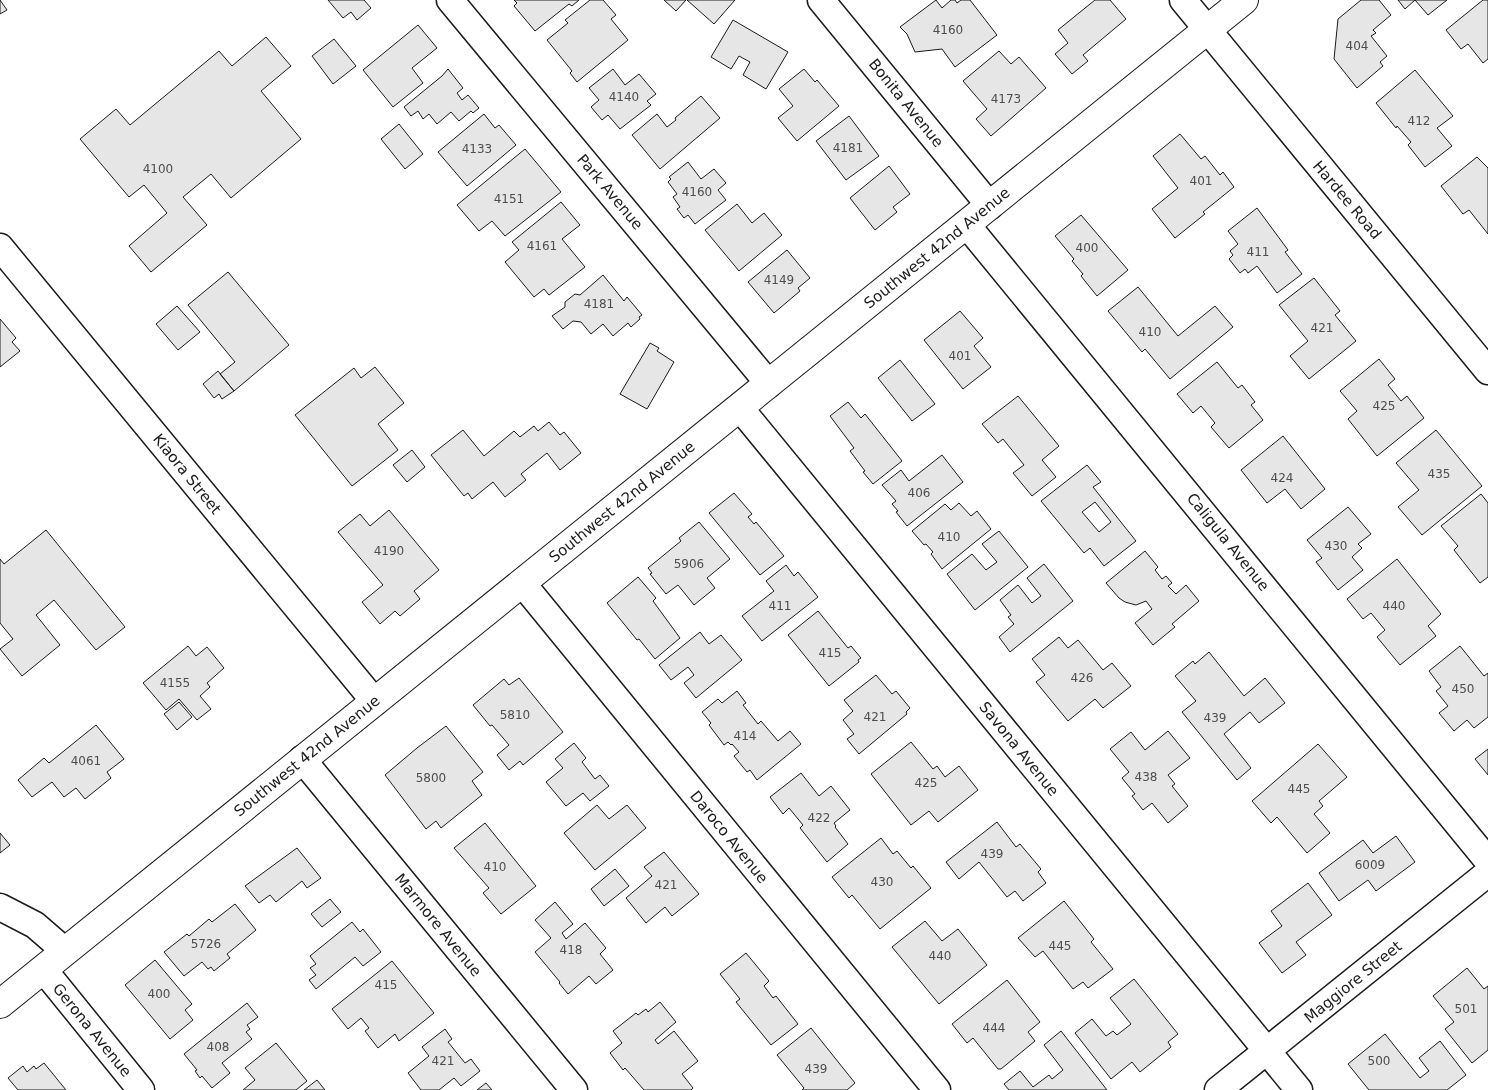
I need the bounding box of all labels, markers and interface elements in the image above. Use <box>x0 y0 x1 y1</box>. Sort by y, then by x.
house number: 4160 <box>933 23 963 37</box>
house number: 404 <box>1346 39 1368 53</box>
street label: Bonita Avenue <box>865 55 947 151</box>
house number: 4140 <box>609 90 639 104</box>
house number: 4173 <box>991 92 1021 106</box>
house number: 412 <box>1408 114 1430 128</box>
house number: 4181 <box>833 141 863 155</box>
house number: 4133 <box>462 142 492 156</box>
street label: Park Avenue <box>573 151 647 233</box>
street label: Hardee Road <box>1309 157 1385 243</box>
house number: 4100 <box>143 162 173 176</box>
house number: 401 <box>1190 174 1212 188</box>
street label: Southwest 42nd Avenue <box>861 184 1013 312</box>
house number: 4160 <box>682 185 712 199</box>
house number: 4151 <box>494 192 524 206</box>
house number: 4161 <box>527 239 557 253</box>
house number: 400 <box>1076 241 1098 255</box>
house number: 411 <box>1247 245 1269 259</box>
house number: 4149 <box>764 273 794 287</box>
house number: 4181 <box>584 297 614 311</box>
house number: 421 <box>1311 321 1333 335</box>
house number: 410 <box>1139 325 1161 339</box>
house number: 401 <box>949 349 971 363</box>
house number: 425 <box>1373 399 1395 413</box>
street label: Kiaora Street <box>149 430 225 518</box>
street label: Southwest 42nd Avenue <box>546 438 698 566</box>
house number: 435 <box>1428 467 1450 481</box>
house number: 424 <box>1271 471 1293 485</box>
house number: 406 <box>908 486 930 500</box>
street label: Caligula Avenue <box>1183 489 1273 595</box>
house number: 410 <box>938 530 960 544</box>
house number: 430 <box>1325 539 1347 553</box>
house number: 4190 <box>374 544 404 558</box>
house number: 5906 <box>674 557 704 571</box>
house number: 411 <box>769 599 791 613</box>
house number: 440 <box>1383 599 1405 613</box>
house number: 415 <box>819 646 841 660</box>
house number: 426 <box>1071 671 1093 685</box>
house number: 4155 <box>160 676 190 690</box>
house number: 450 <box>1452 682 1474 696</box>
street label: Southwest 42nd Avenue <box>231 692 383 820</box>
street label: Savona Avenue <box>976 698 1062 800</box>
house number: 5810 <box>500 708 530 722</box>
house number: 421 <box>864 710 886 724</box>
house number: 439 <box>1204 711 1226 725</box>
house number: 414 <box>734 729 756 743</box>
house number: 4061 <box>71 754 101 768</box>
house number: 438 <box>1135 770 1157 784</box>
house number: 5800 <box>416 771 446 785</box>
house number: 425 <box>915 776 937 790</box>
house number: 445 <box>1288 782 1310 796</box>
street label: Daroco Avenue <box>686 787 772 887</box>
house number: 422 <box>808 811 830 825</box>
house number: 439 <box>981 847 1003 861</box>
house number: 6009 <box>1355 858 1385 872</box>
house number: 410 <box>484 860 506 874</box>
street label: Marmore Avenue <box>391 870 485 980</box>
house number: 430 <box>871 875 893 889</box>
house number: 421 <box>655 878 677 892</box>
house number: 5726 <box>191 937 221 951</box>
street label: Maggiore Street <box>1301 937 1405 1027</box>
house number: 445 <box>1049 939 1071 953</box>
house number: 418 <box>560 943 582 957</box>
house number: 440 <box>929 949 951 963</box>
house number: 415 <box>375 978 397 992</box>
street label: Gerona Avenue <box>49 980 135 1080</box>
house number: 400 <box>148 987 170 1001</box>
house number: 501 <box>1455 1002 1477 1016</box>
house number: 444 <box>983 1021 1005 1035</box>
house number: 408 <box>207 1040 229 1054</box>
house number: 421 <box>432 1054 454 1068</box>
house number: 500 <box>1368 1054 1390 1068</box>
house number: 439 <box>805 1062 827 1076</box>

